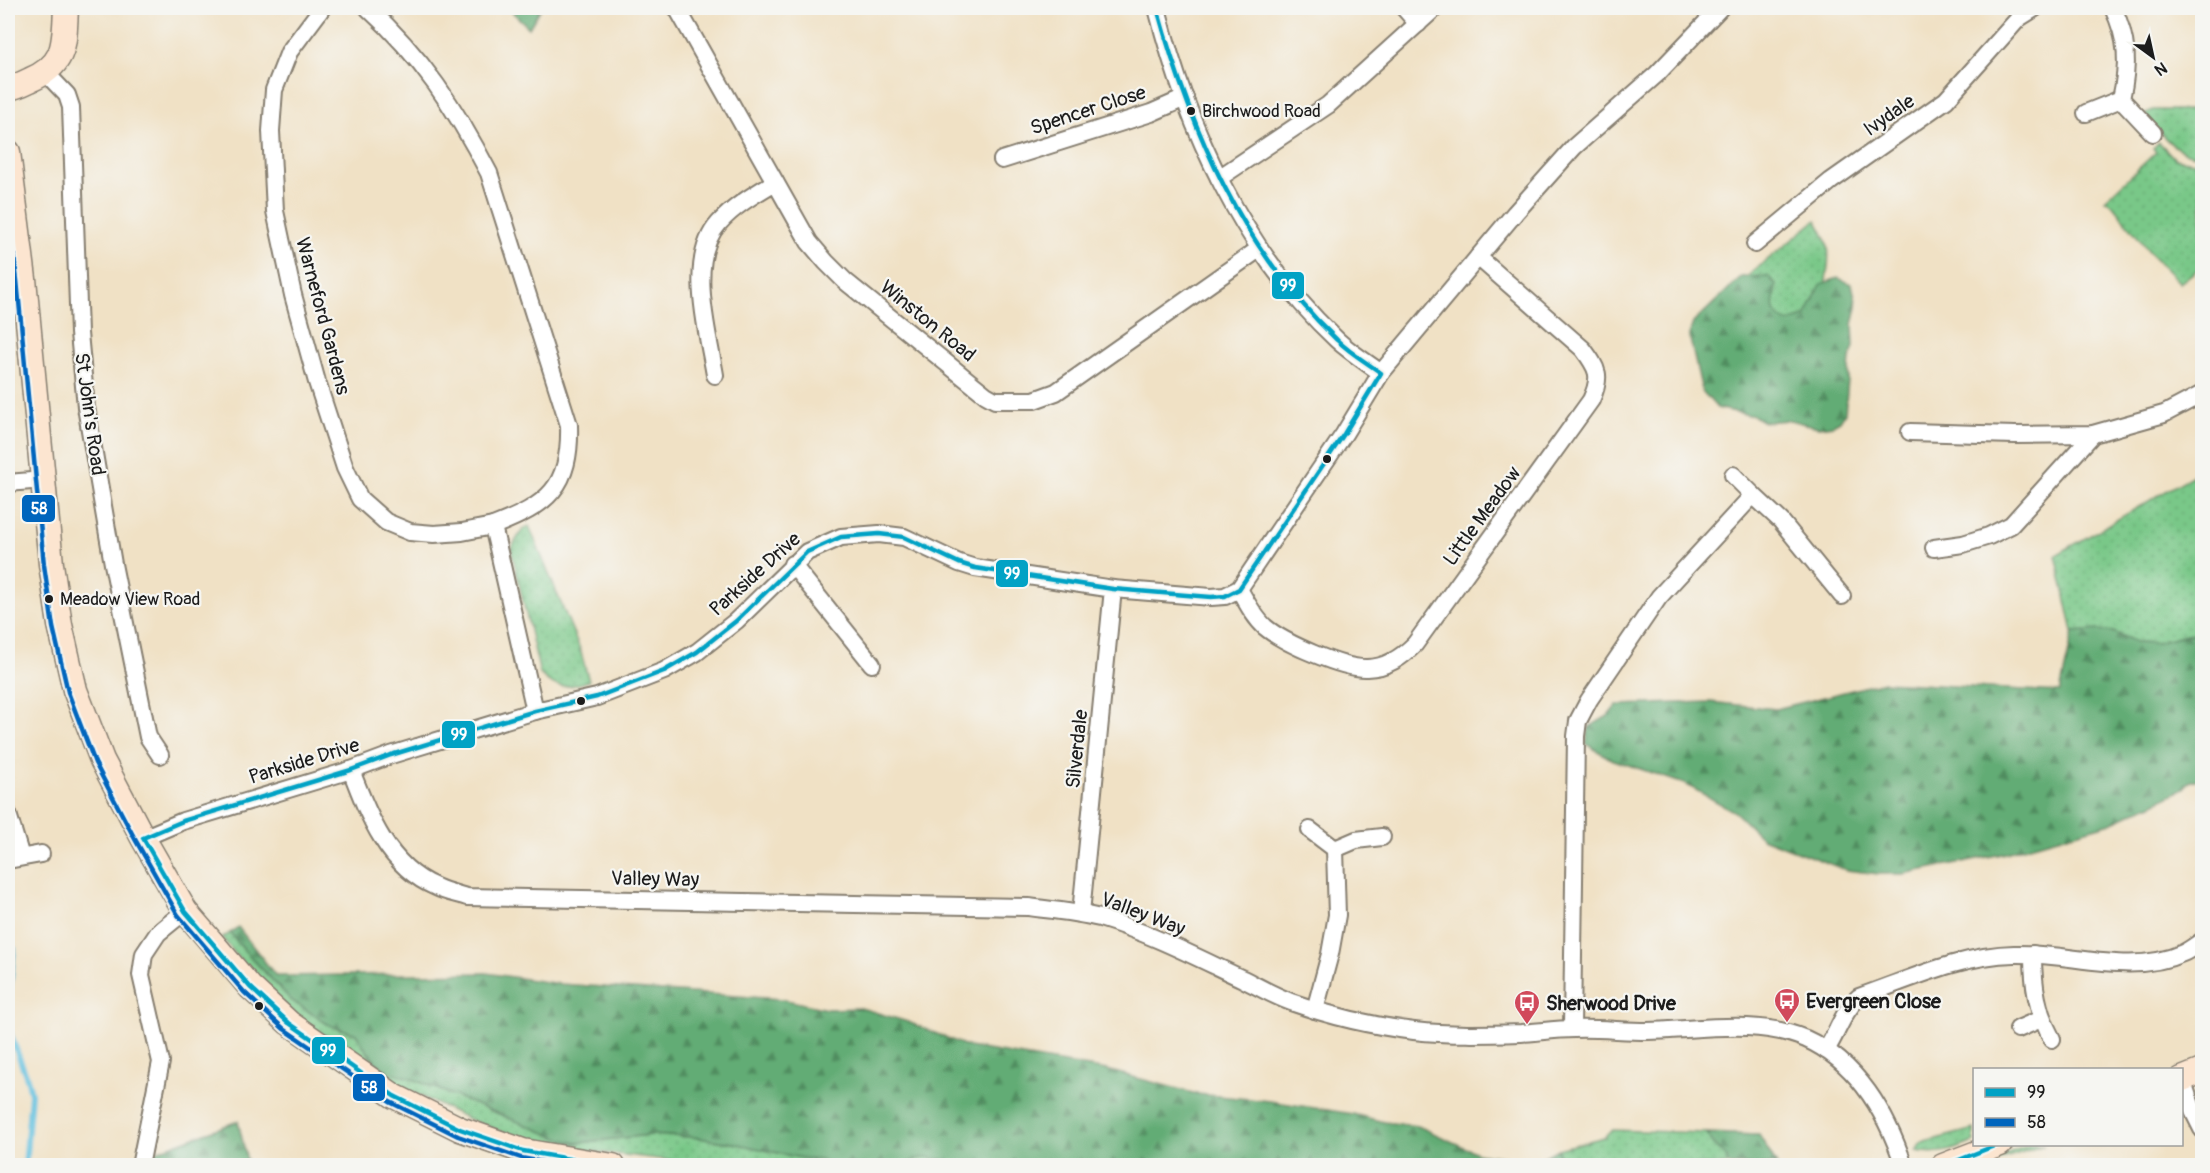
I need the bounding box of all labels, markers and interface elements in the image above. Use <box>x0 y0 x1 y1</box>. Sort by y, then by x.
north arrow <box>2123 27 2183 87</box>
text: N <box>2150 57 2171 80</box>
street label: Spencer Close <box>1027 80 1149 140</box>
street label: Ivydale <box>1859 88 1920 142</box>
place label: Birchwood Road <box>1202 100 1321 123</box>
marker: Birchwood Road <box>1185 105 1197 117</box>
street label: Warneford Gardens <box>290 235 356 397</box>
line badge: 99 <box>1271 271 1305 300</box>
street label: Winston Road <box>875 275 981 367</box>
text: 99 <box>1280 276 1296 296</box>
street label: St John's Road <box>69 351 111 477</box>
unlabelled marker <box>1321 453 1333 465</box>
street label: Little Meadow <box>1438 461 1527 571</box>
line badge: 58 <box>21 494 56 523</box>
text: 58 <box>31 499 47 519</box>
street label: Parkside Drive <box>704 526 806 622</box>
line badge: 99 <box>995 559 1029 588</box>
text: 99 <box>1004 564 1020 584</box>
place label: Meadow View Road <box>60 588 200 611</box>
marker: Meadow View Road <box>43 593 55 605</box>
unlabelled marker <box>575 695 587 707</box>
street label: Silverdale <box>1060 708 1094 790</box>
line badge: 99 <box>441 720 476 749</box>
text: 99 <box>451 725 467 745</box>
street label: Parkside Drive <box>246 732 362 790</box>
street label: Valley Way <box>611 866 700 892</box>
street label: Valley Way <box>1097 886 1189 942</box>
bus stop icon: Evergreen Close <box>1772 986 1802 1024</box>
bus stop icon: Sherwood Drive <box>1512 988 1542 1026</box>
place label: Evergreen Close <box>1806 989 1942 1014</box>
place label: Sherwood Drive <box>1546 991 1677 1016</box>
unlabelled marker <box>253 1000 265 1012</box>
line badge: 99 <box>311 1036 346 1065</box>
text: 99 <box>320 1041 336 1061</box>
legend <box>1973 1068 2183 1146</box>
line badge: 58 <box>352 1073 386 1102</box>
text: 58 <box>361 1078 377 1098</box>
text: 99 <box>2027 1081 2046 1104</box>
text: 58 <box>2027 1111 2046 1134</box>

